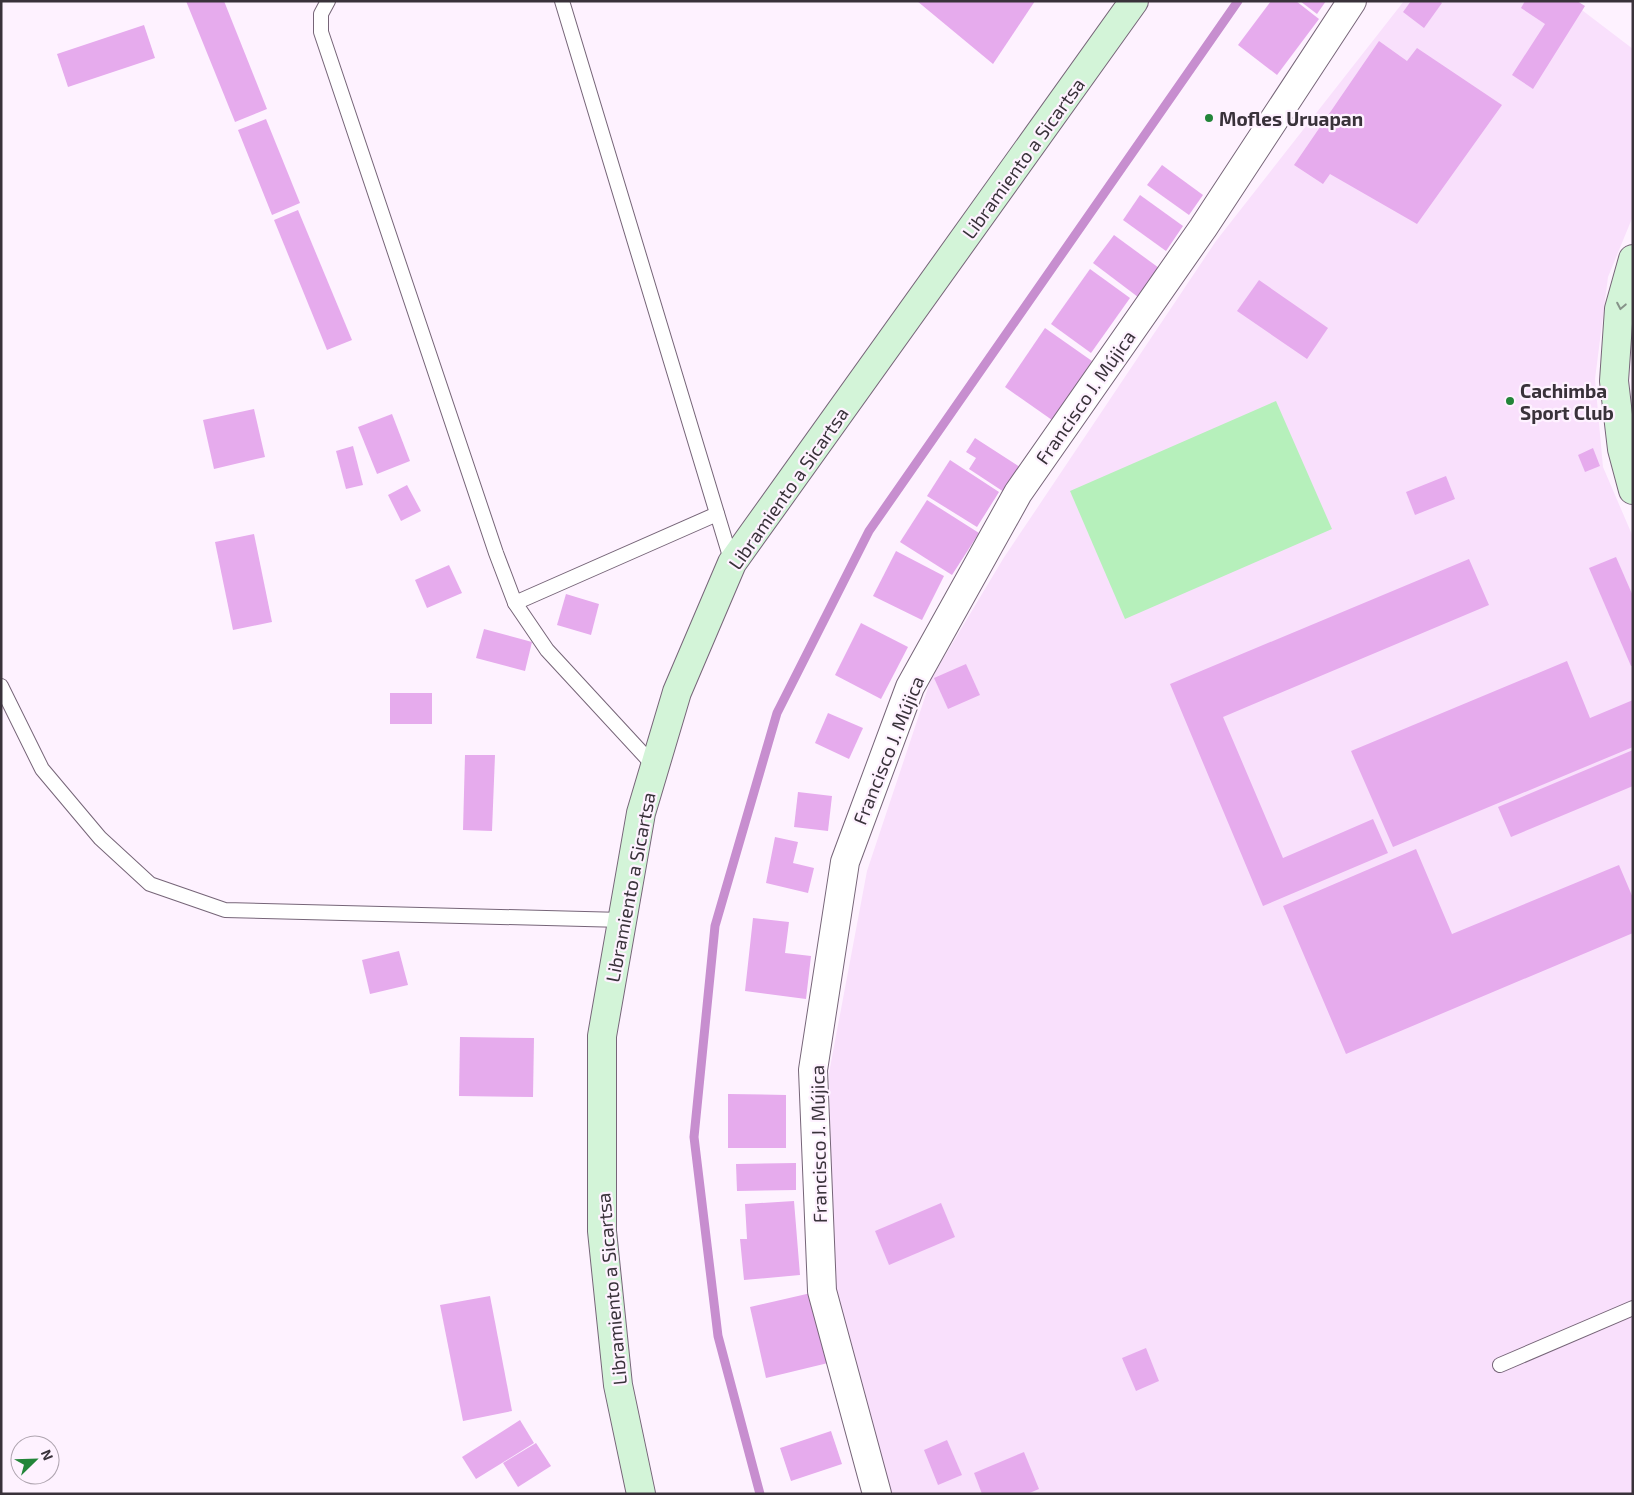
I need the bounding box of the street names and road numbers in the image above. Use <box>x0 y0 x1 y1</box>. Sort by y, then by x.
street label: Libramiento a Sicartsa <box>957 73 1089 243</box>
street label: Francisco J. Mújica <box>1030 326 1140 468</box>
street label: Libramiento a Sicartsa <box>723 402 853 574</box>
street label: Francisco J. Mújica <box>848 672 928 828</box>
street label: Libramiento a Sicartsa <box>600 790 660 984</box>
street label: Francisco J. Mújica <box>805 1065 831 1223</box>
street label: Libramiento a Sicartsa <box>591 1192 631 1386</box>

